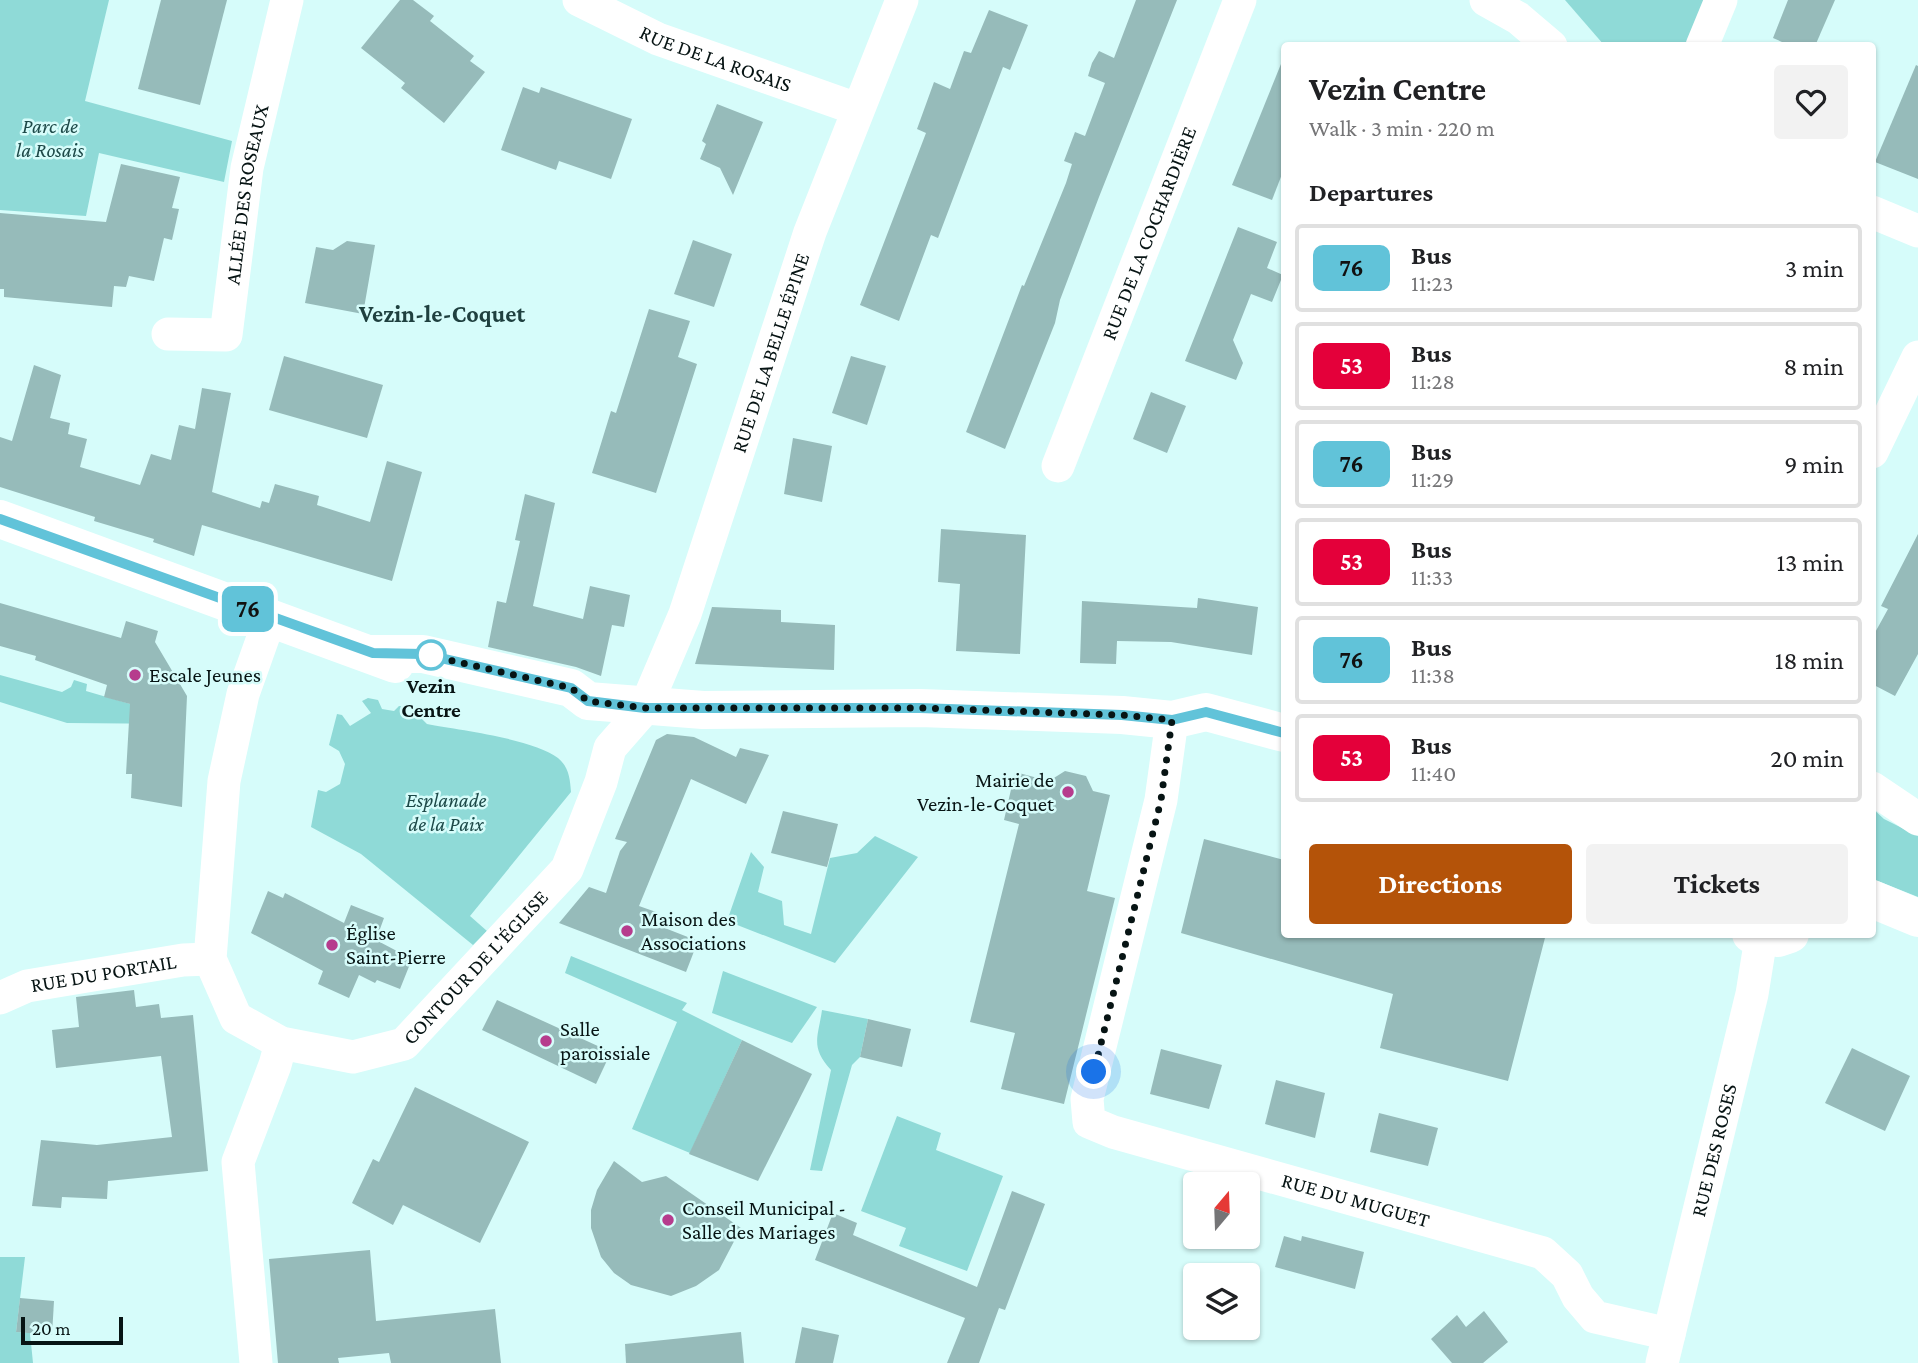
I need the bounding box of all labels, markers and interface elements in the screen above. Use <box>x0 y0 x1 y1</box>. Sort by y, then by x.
street label: RUE DE LA ROSAIS <box>636 20 795 97</box>
button: heart <box>1774 65 1848 139</box>
text: Vezin Centre <box>1309 70 1486 107</box>
street label: ALLÉE DES ROSEAUX <box>220 102 274 286</box>
park label: Parc de la Rosais <box>16 114 84 162</box>
text: Walk · 3 min · 220 m <box>1309 115 1495 141</box>
street label: RUE DE LA COCHARDIÈRE <box>1096 123 1201 343</box>
text: Departures <box>1309 178 1433 207</box>
text: Bus <box>1411 241 1452 270</box>
street label: RUE DE LA BELLE ÉPINE <box>727 250 814 456</box>
text: 76 <box>1339 254 1364 281</box>
text: 3 min <box>1785 254 1844 283</box>
text: 11:23 <box>1411 270 1453 296</box>
district label: Vezin-le-Coquet <box>358 300 525 327</box>
text: Bus <box>1411 339 1452 368</box>
text: 53 <box>1340 352 1363 379</box>
text: 8 min <box>1783 352 1844 381</box>
text: 11:28 <box>1411 368 1455 394</box>
text: Bus <box>1411 437 1452 466</box>
text: 76 <box>1339 450 1364 477</box>
text: 9 min <box>1784 450 1844 479</box>
text: 11:29 <box>1411 466 1454 492</box>
text: Bus <box>1411 535 1452 564</box>
text: 53 <box>1340 548 1363 575</box>
text: 13 min <box>1776 548 1844 577</box>
text: 11:33 <box>1411 564 1453 590</box>
line badge: 76 <box>216 586 280 632</box>
text: 76 <box>236 595 260 622</box>
text: Bus <box>1411 633 1452 662</box>
marker: Vezin Centre <box>416 640 446 670</box>
text: 76 <box>1339 646 1364 673</box>
text: 18 min <box>1775 646 1844 675</box>
text: 11:38 <box>1411 662 1455 688</box>
place label: Escale Jeunes <box>149 663 261 687</box>
marker: Escale Jeunes <box>127 667 143 683</box>
place label: Vezin Centre <box>401 674 461 722</box>
text: Bus <box>1411 731 1452 760</box>
text: 53 <box>1340 744 1363 771</box>
text: 20 min <box>1770 744 1844 773</box>
text: 11:40 <box>1411 760 1456 786</box>
place label: Mairie de Vezin-le-Coquet <box>917 768 1055 816</box>
marker: Mairie de Vezin-le-Coquet <box>1060 784 1076 800</box>
park label: Esplanade de la Paix <box>405 788 487 836</box>
button: Directions <box>1309 844 1572 924</box>
button: Tickets <box>1586 844 1848 924</box>
street label: CONTOUR DE L'ÉGLISE <box>398 885 553 1049</box>
place label: Maison des Associations <box>641 907 746 955</box>
place label: Église Saint-Pierre <box>346 921 446 969</box>
marker: Maison des Associations <box>619 923 635 939</box>
marker: Église Saint-Pierre <box>324 937 340 953</box>
street label: RUE DU PORTAIL <box>29 949 178 997</box>
place label: Salle paroissiale <box>560 1017 650 1065</box>
marker: Salle paroissiale <box>538 1033 554 1049</box>
your location <box>1076 1054 1111 1089</box>
street label: RUE DES ROSES <box>1686 1081 1742 1219</box>
street label: RUE DU MUGUET <box>1279 1168 1433 1233</box>
north arrow <box>1183 1172 1260 1250</box>
map controls <box>1183 1172 1260 1340</box>
place label: Conseil Municipal - Salle des Mariages <box>682 1196 846 1244</box>
marker: Conseil Municipal - Salle des Mariages <box>660 1212 676 1228</box>
button: layers <box>1183 1263 1260 1340</box>
scale bar <box>21 1314 122 1346</box>
text: 20 m <box>32 1318 71 1339</box>

